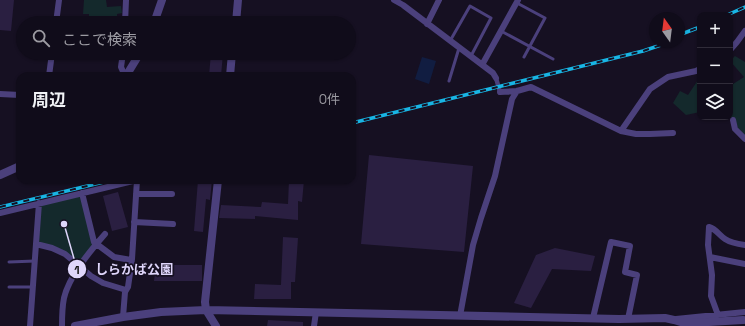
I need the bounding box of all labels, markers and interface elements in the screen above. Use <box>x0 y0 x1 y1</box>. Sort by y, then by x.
north arrow <box>649 12 685 48</box>
map controls <box>697 12 733 120</box>
button: + <box>697 12 733 48</box>
search box <box>16 16 356 60</box>
icon: search <box>30 27 52 49</box>
text: ここで検索 <box>62 30 137 49</box>
button: − <box>697 48 733 84</box>
button: layers <box>697 84 733 120</box>
text: 周辺 <box>32 89 66 111</box>
text: 0件 <box>319 91 340 108</box>
callout: しらかば公園 <box>67 257 181 282</box>
text: しらかば公園 <box>95 261 173 278</box>
text: 1 <box>74 262 80 278</box>

